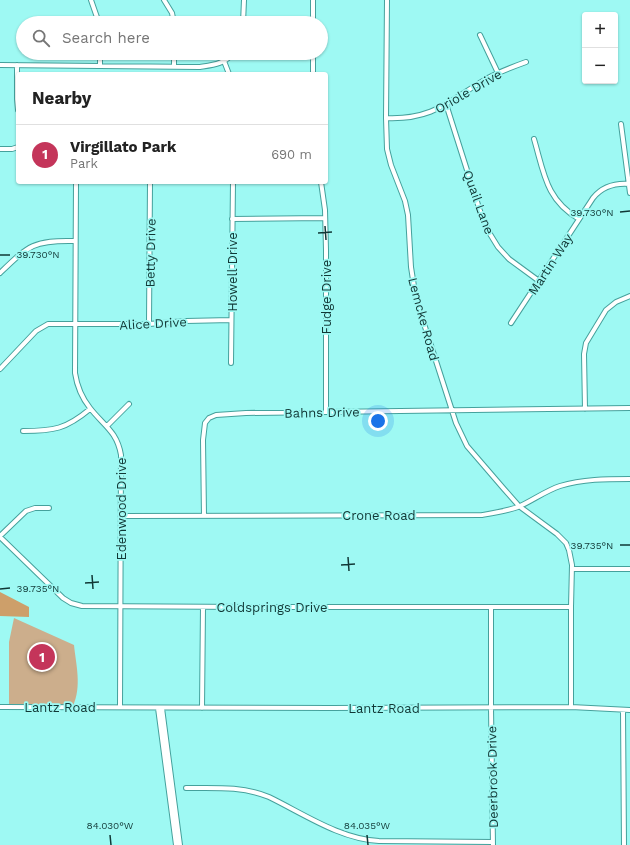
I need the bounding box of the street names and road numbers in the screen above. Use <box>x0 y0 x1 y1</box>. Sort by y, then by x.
street label: Oriole Drive <box>432 66 504 117</box>
street label: Quail Lane <box>460 168 497 236</box>
street label: Betty Drive <box>142 218 159 288</box>
street label: Martin Way <box>525 231 576 298</box>
street label: Howell Drive <box>225 232 240 312</box>
street label: Fudge Drive <box>319 260 334 334</box>
street label: Lemcke Road <box>405 276 442 362</box>
street label: Alice Drive <box>119 314 187 333</box>
street label: Bahns Drive <box>284 404 360 421</box>
street label: Edenwood Drive <box>114 458 129 560</box>
street label: Crone Road <box>342 508 416 523</box>
street label: Coldsprings Drive <box>216 600 328 615</box>
street label: Lantz Road <box>24 700 96 715</box>
street label: Lantz Road <box>348 701 420 716</box>
street label: Deerbrook Drive <box>484 726 501 828</box>

